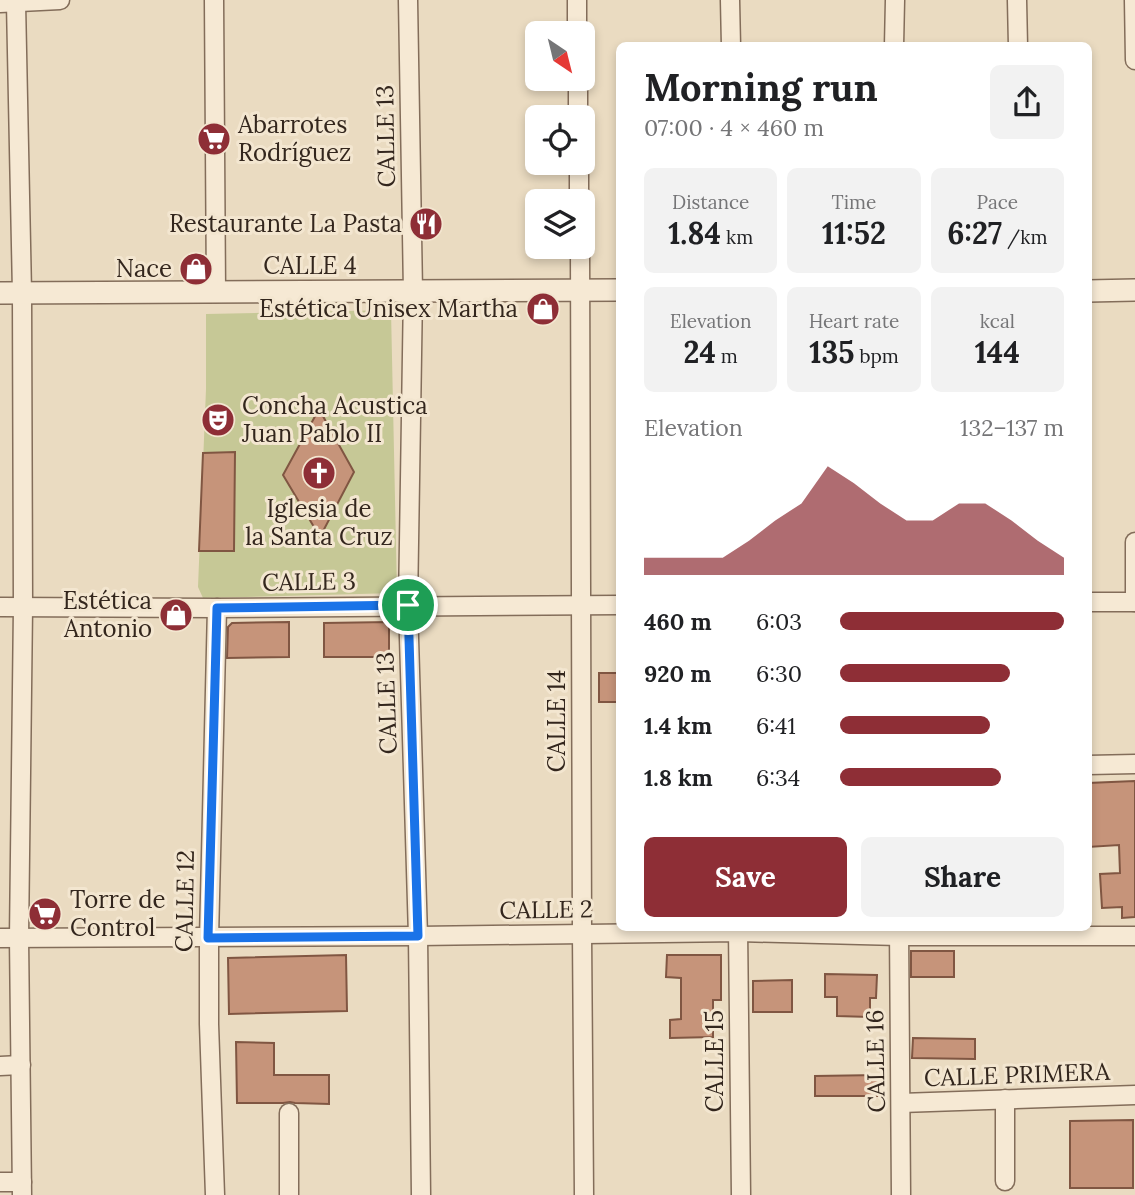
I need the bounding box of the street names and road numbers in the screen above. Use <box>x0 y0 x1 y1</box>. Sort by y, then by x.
street label: CALLE 13 <box>369 84 402 188</box>
street label: CALLE 4 <box>263 250 357 281</box>
street label: CALLE 3 <box>262 565 356 598</box>
street label: CALLE 13 <box>369 651 404 755</box>
street label: CALLE 14 <box>541 670 572 772</box>
street label: CALLE 12 <box>168 850 201 952</box>
street label: CALLE 2 <box>499 893 593 926</box>
street label: CALLE 16 <box>859 1009 892 1113</box>
street label: CALLE 15 <box>699 1010 730 1112</box>
street label: CALLE PRIMERA <box>923 1056 1112 1093</box>

